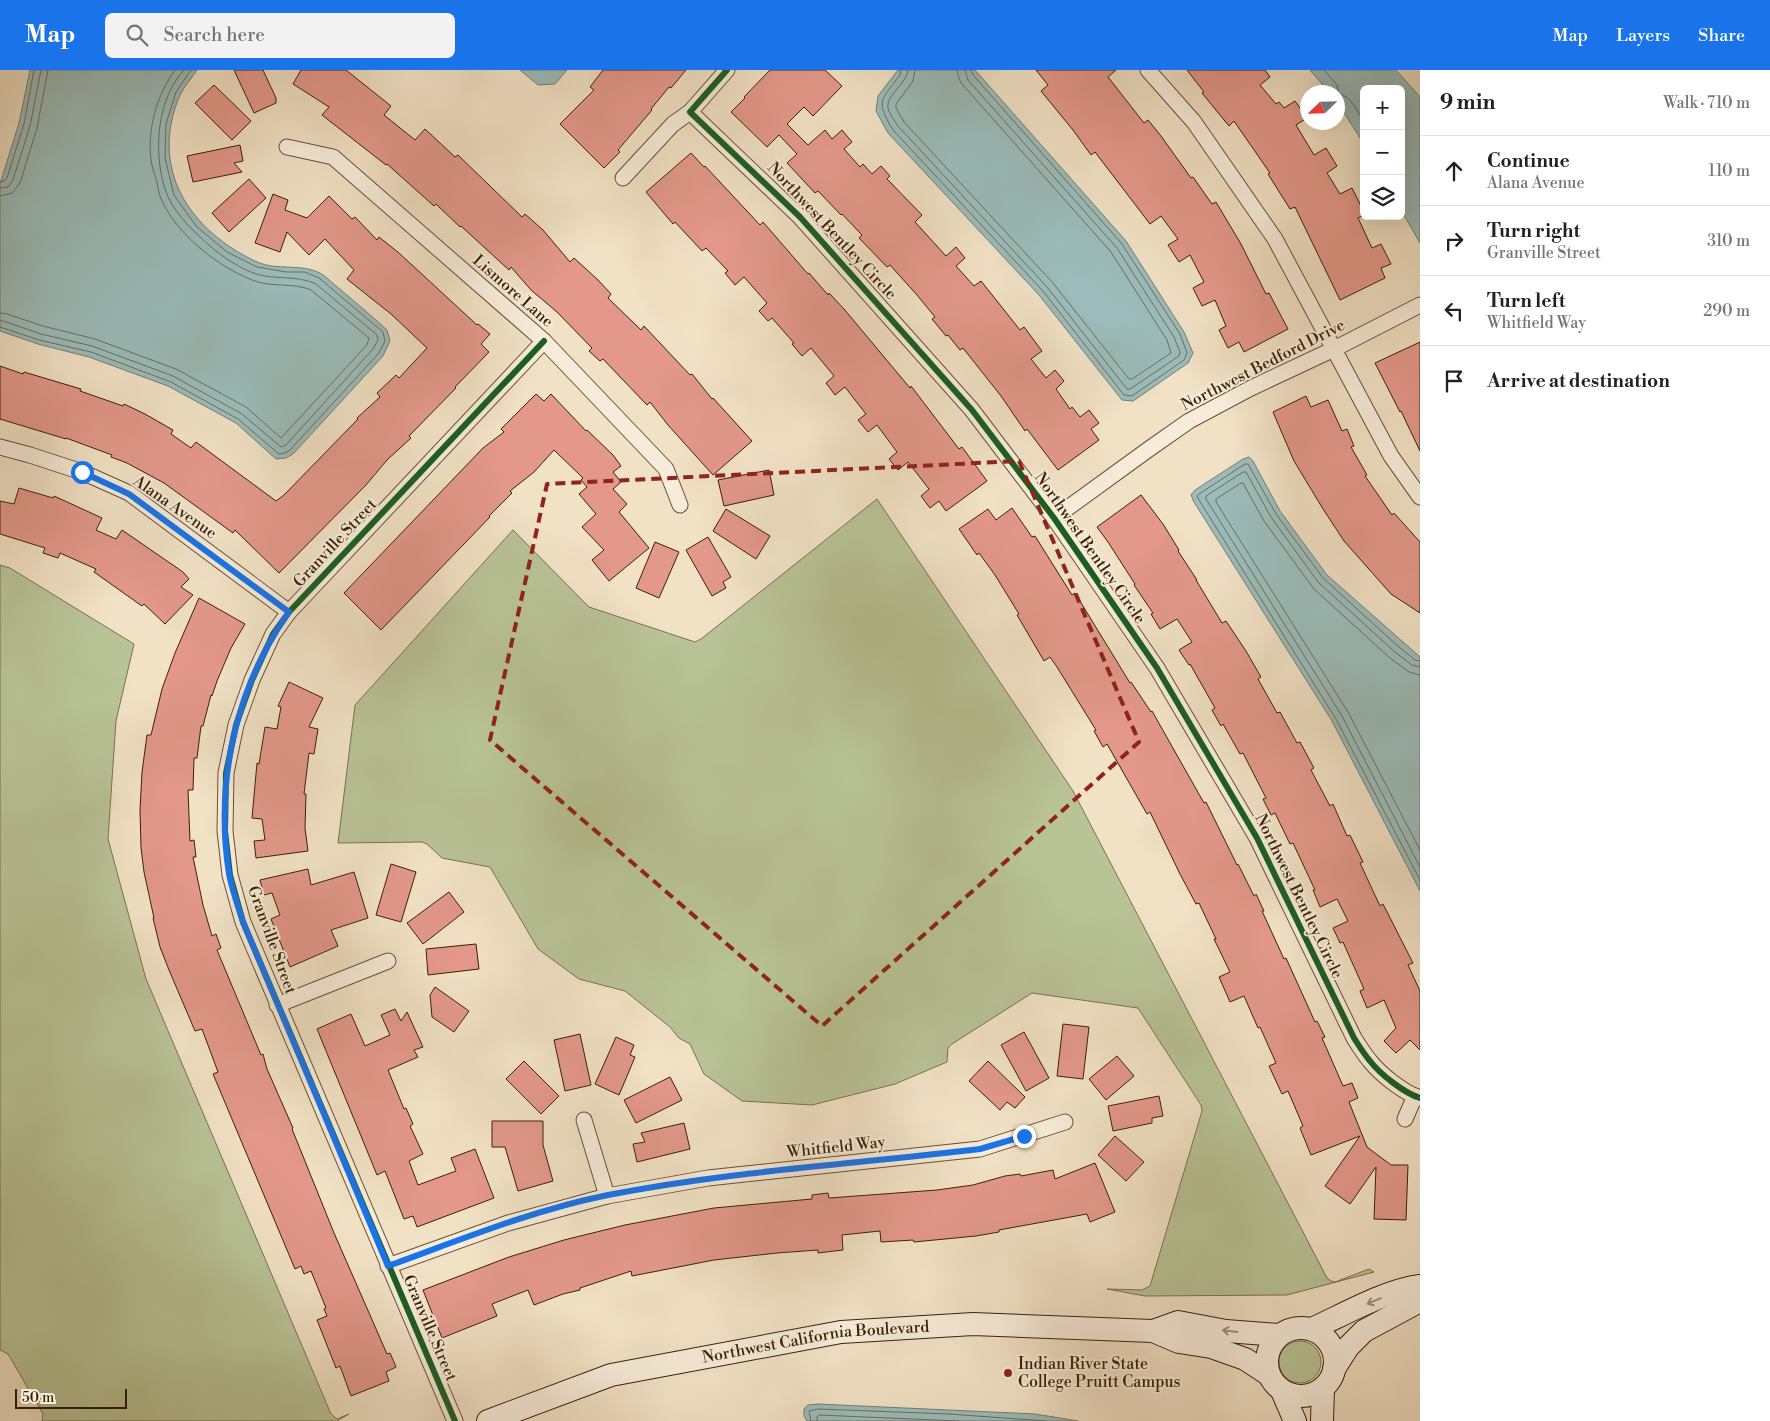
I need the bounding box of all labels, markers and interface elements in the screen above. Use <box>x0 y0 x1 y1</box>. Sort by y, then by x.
search box <box>105 13 455 58</box>
text: Map <box>25 20 75 50</box>
icon: search <box>123 21 151 49</box>
text: Search here <box>163 23 265 47</box>
text: Map <box>1553 24 1588 47</box>
text: Layers <box>1616 24 1670 47</box>
text: Share <box>1698 24 1745 47</box>
north arrow <box>1300 85 1345 130</box>
map controls <box>1360 85 1405 220</box>
button: + <box>1360 85 1405 130</box>
text: 9 min <box>1440 90 1495 116</box>
text: Walk · 710 m <box>1663 93 1750 113</box>
button: − <box>1360 130 1405 175</box>
text: Continue <box>1487 149 1570 173</box>
icon: ahead <box>1440 157 1468 185</box>
street label: Northwest Bentley Circle <box>763 158 901 304</box>
text: 110 m <box>1708 161 1750 181</box>
text: Alana Avenue <box>1487 173 1584 193</box>
button: layers <box>1360 175 1405 220</box>
text: Turn right <box>1487 219 1580 243</box>
icon: right <box>1440 227 1468 255</box>
text: 310 m <box>1707 231 1750 251</box>
text: Granville Street <box>1487 243 1601 263</box>
street label: Lismore Lane <box>469 251 557 331</box>
text: Turn left <box>1487 289 1566 313</box>
icon: left <box>1440 297 1468 325</box>
text: 290 m <box>1703 301 1750 321</box>
text: Whitfield Way <box>1487 313 1586 333</box>
street label: Northwest Bedford Drive <box>1178 315 1348 415</box>
icon: arrive <box>1440 367 1468 395</box>
text: Arrive at destination <box>1487 369 1670 393</box>
route start <box>71 461 94 484</box>
street label: Northwest Bentley Circle <box>1030 468 1150 628</box>
street label: Alana Avenue <box>129 470 221 543</box>
street label: Granville Street <box>289 494 381 591</box>
street label: Northwest Bentley Circle <box>1250 810 1348 982</box>
street label: Granville Street <box>243 883 301 997</box>
route end <box>1013 1125 1036 1148</box>
street label: Whitfield Way <box>785 1132 887 1162</box>
street label: Granville Street <box>399 1272 462 1385</box>
one-way arrow <box>1367 1297 1382 1306</box>
street label: Northwest California Boulevard <box>700 1317 930 1368</box>
one-way arrow <box>1222 1326 1238 1336</box>
place label: Indian River State College Pruitt Campus <box>1018 1354 1181 1392</box>
marker: Indian River State College Pruitt Campus <box>1002 1367 1014 1379</box>
scale bar <box>15 1386 128 1409</box>
text: 50 m <box>22 1389 54 1407</box>

